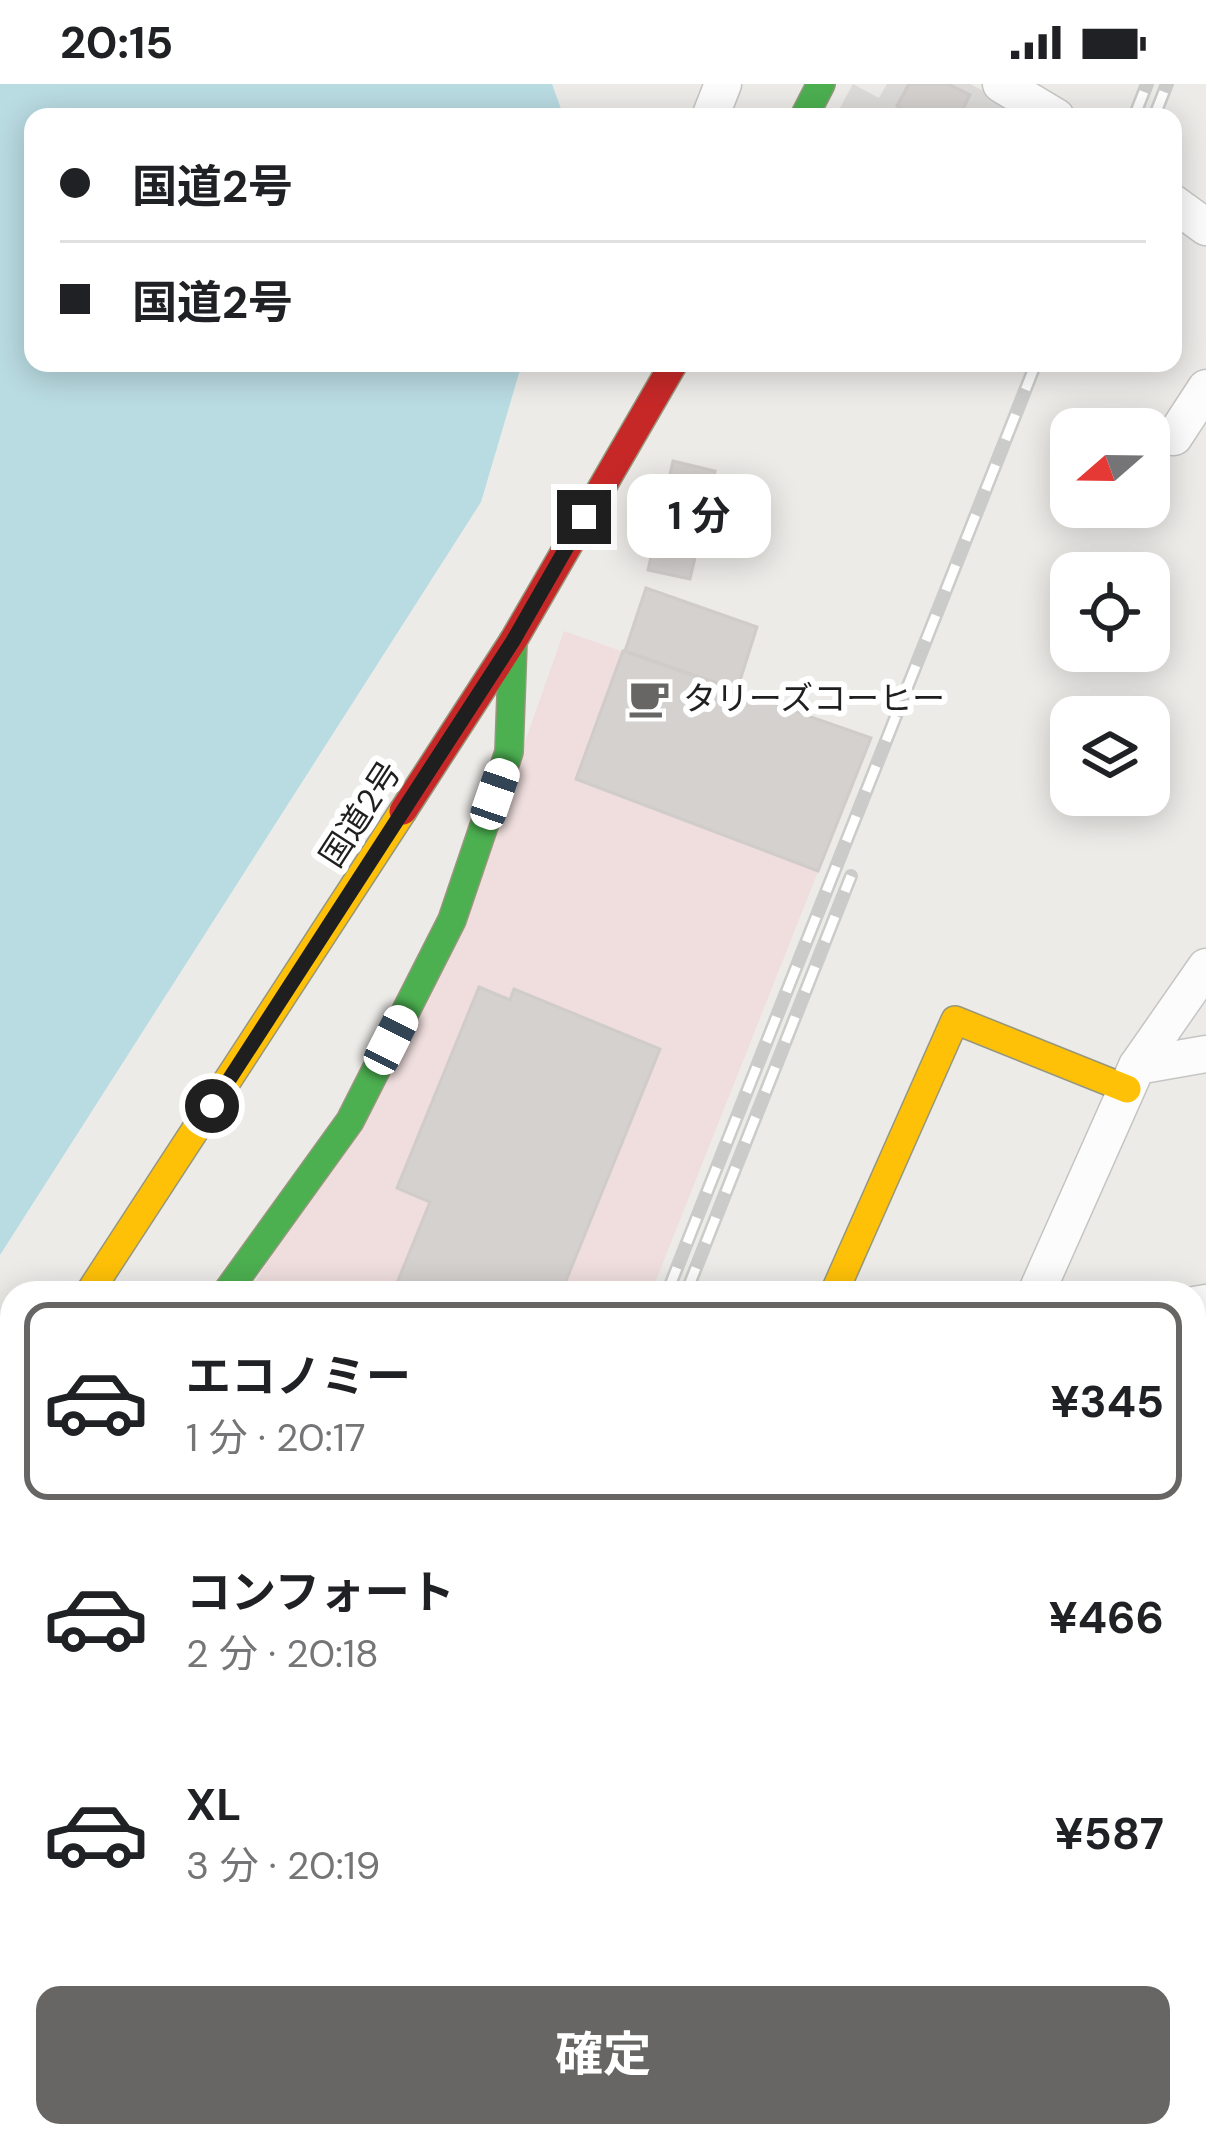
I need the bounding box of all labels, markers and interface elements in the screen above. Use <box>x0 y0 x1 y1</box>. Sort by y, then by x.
text: 20:15 <box>60 13 173 72</box>
text: 国道2号 <box>132 157 293 216</box>
text: 国道2号 <box>132 273 293 332</box>
north arrow <box>1050 408 1170 528</box>
map controls <box>1050 408 1170 816</box>
callout: 1 分 <box>626 475 770 559</box>
route end <box>557 490 611 544</box>
text: 1 分 <box>668 490 730 541</box>
button: locate <box>1050 552 1170 672</box>
cafe icon: タリーズコーヒー <box>626 675 672 721</box>
place label: タリーズコーヒー <box>683 677 945 720</box>
button: layers <box>1050 696 1170 816</box>
street label: 国道2号 <box>310 753 410 875</box>
car <box>466 754 524 834</box>
car <box>359 1000 423 1080</box>
route start <box>185 1079 239 1133</box>
icon: car <box>42 1347 150 1455</box>
text: エコノミー <box>186 1347 411 1406</box>
text: ¥345 <box>1050 1372 1164 1431</box>
text: 1 分 · 20:17 <box>186 1412 366 1463</box>
icon: car <box>42 1563 150 1671</box>
text: コンフォート <box>186 1563 455 1622</box>
text: ¥466 <box>1048 1588 1164 1647</box>
text: 2 分 · 20:18 <box>186 1628 379 1679</box>
text: XL <box>186 1775 241 1834</box>
icon: car <box>42 1779 150 1887</box>
text: ¥587 <box>1055 1804 1164 1863</box>
text: 3 分 · 20:19 <box>186 1840 380 1891</box>
button: 確定 <box>36 1986 1170 2124</box>

